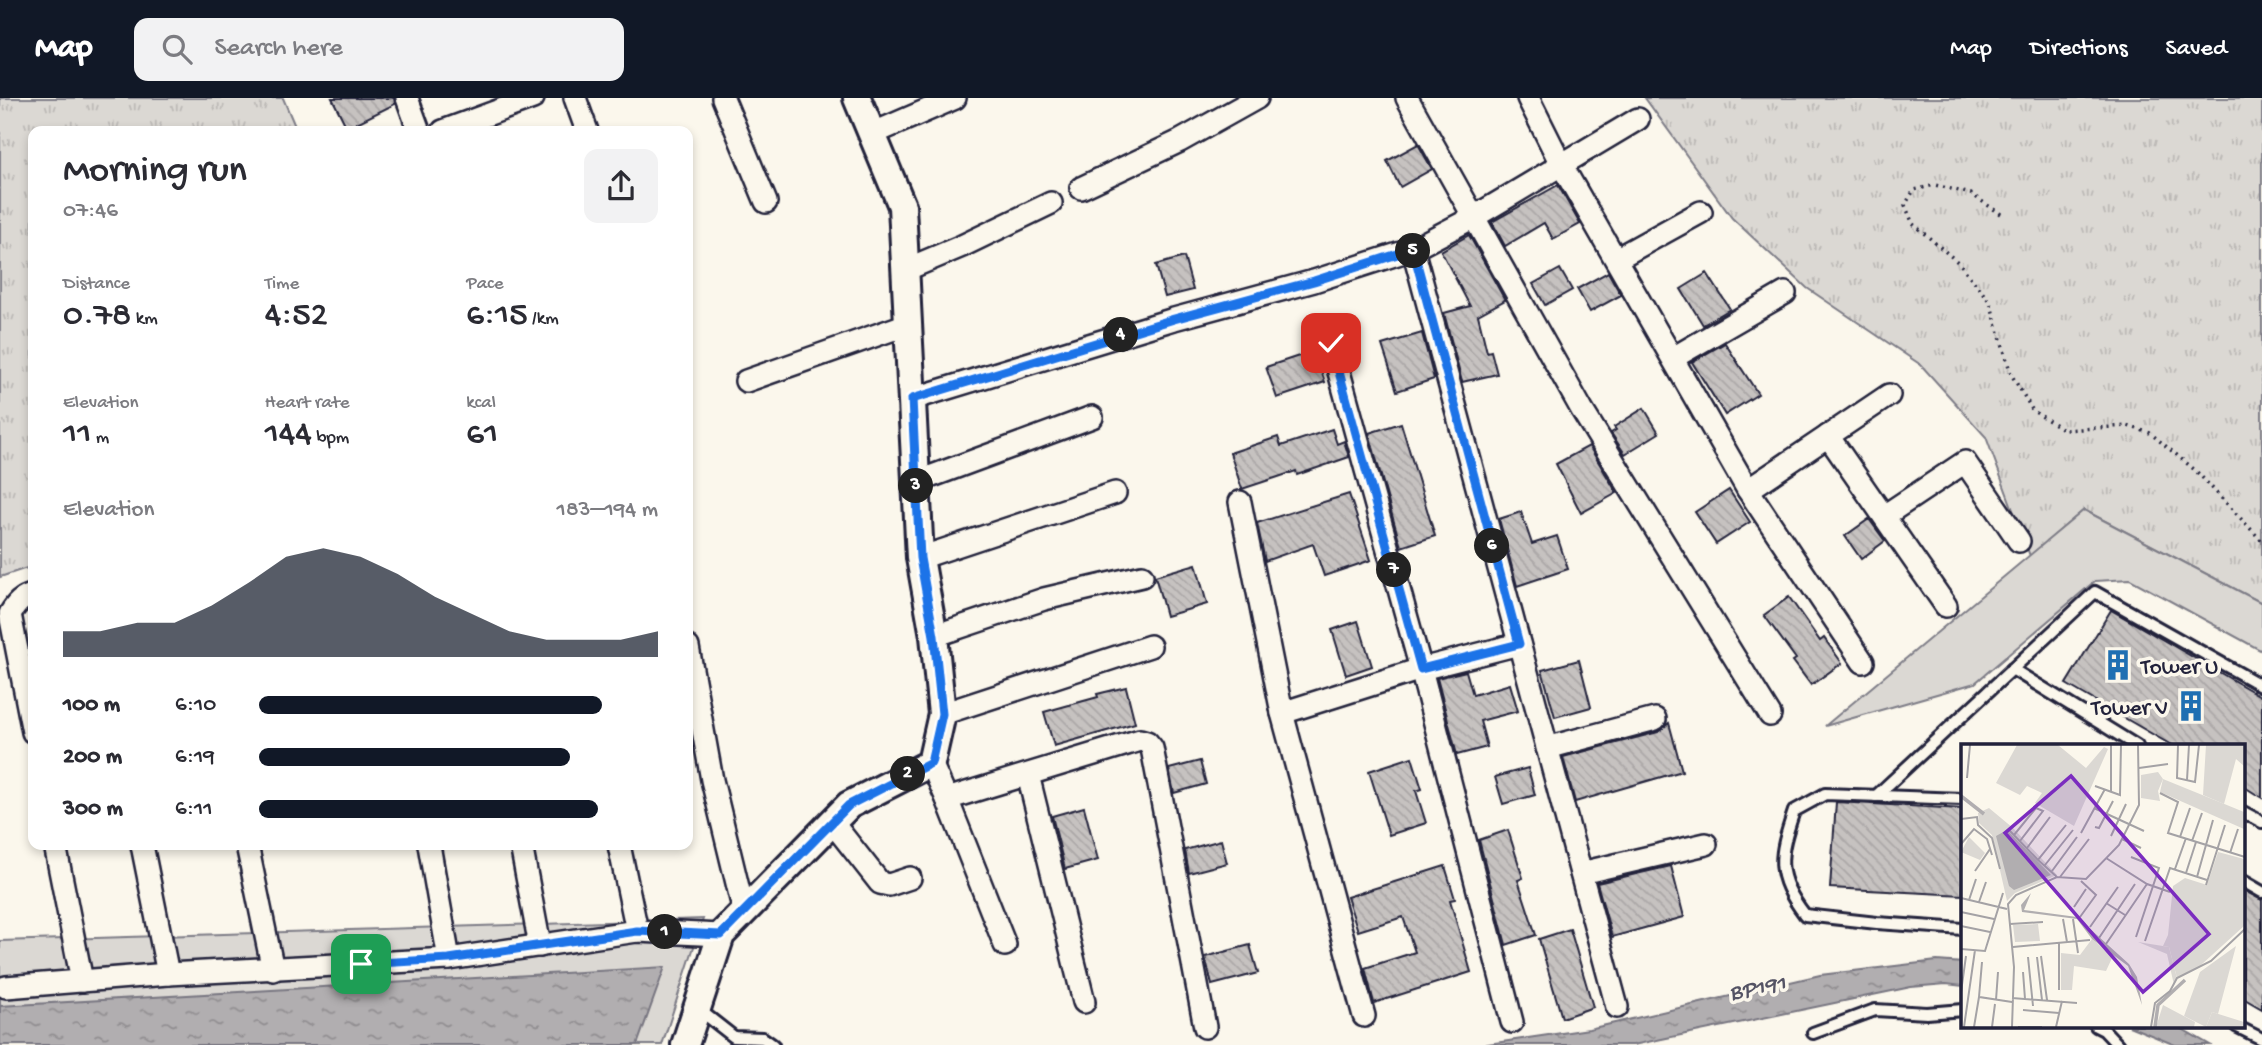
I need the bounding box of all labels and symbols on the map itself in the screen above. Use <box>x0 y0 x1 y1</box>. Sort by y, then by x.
pin: 5 <box>1396 234 1430 268</box>
pin <box>1301 313 1361 373</box>
pin: 4 <box>1104 317 1138 352</box>
pin: 3 <box>898 468 934 504</box>
pin: 6 <box>1474 528 1510 564</box>
pin: 7 <box>1376 552 1412 588</box>
building icon: Tower U <box>2101 648 2135 682</box>
place label: Tower U <box>2139 655 2218 682</box>
building icon: Tower V <box>2174 689 2208 723</box>
place label: Tower V <box>2089 696 2168 723</box>
inset map <box>1961 744 2244 1028</box>
pin: 2 <box>890 756 926 792</box>
pin: 1 <box>648 914 682 950</box>
pin <box>331 934 391 994</box>
water label: BP191 <box>1727 970 1789 1009</box>

